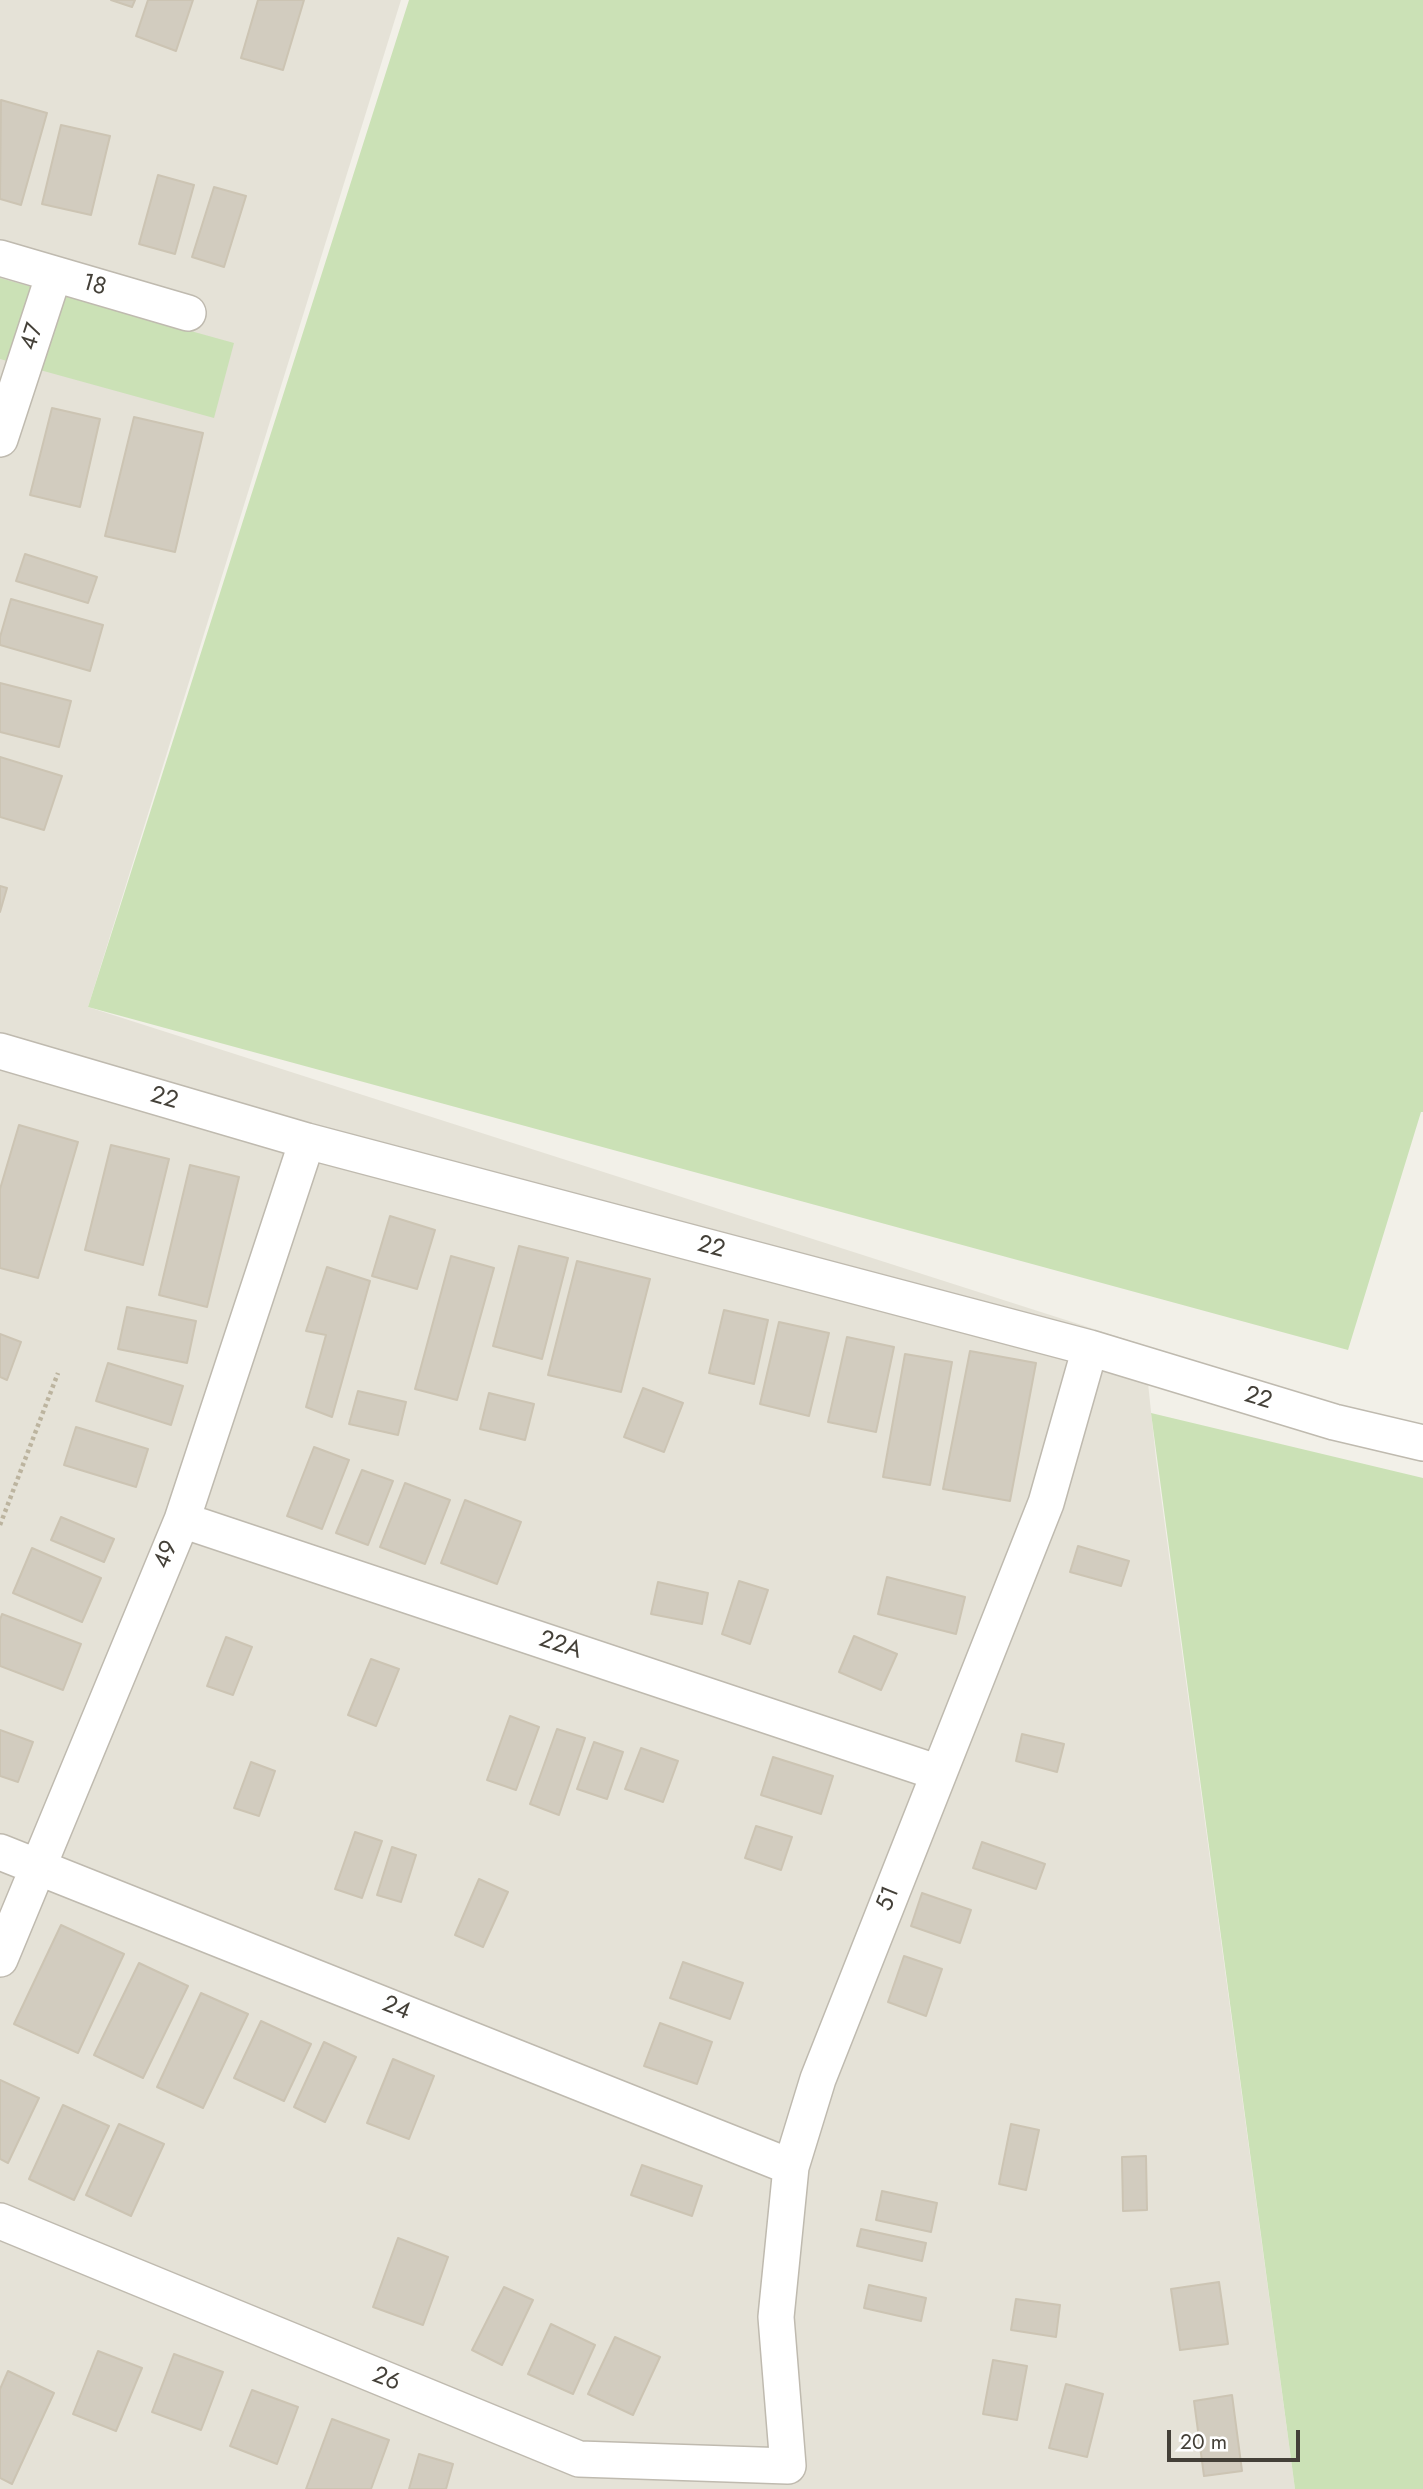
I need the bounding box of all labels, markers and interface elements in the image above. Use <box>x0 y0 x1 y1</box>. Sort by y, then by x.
street label: 18 <box>79 269 109 303</box>
street label: 47 <box>15 320 51 354</box>
street label: 22 <box>147 1081 181 1117</box>
street label: 22 <box>694 1231 728 1265</box>
street label: 22 <box>1241 1381 1275 1417</box>
street label: 49 <box>148 1537 186 1573</box>
street label: 22A <box>535 1626 585 1666</box>
street label: 51 <box>871 1882 907 1916</box>
street label: 24 <box>378 1990 414 2028</box>
street label: 26 <box>368 2362 404 2398</box>
scale bar <box>1171 2416 1304 2460</box>
text: 20 m <box>1180 2427 1227 2457</box>

